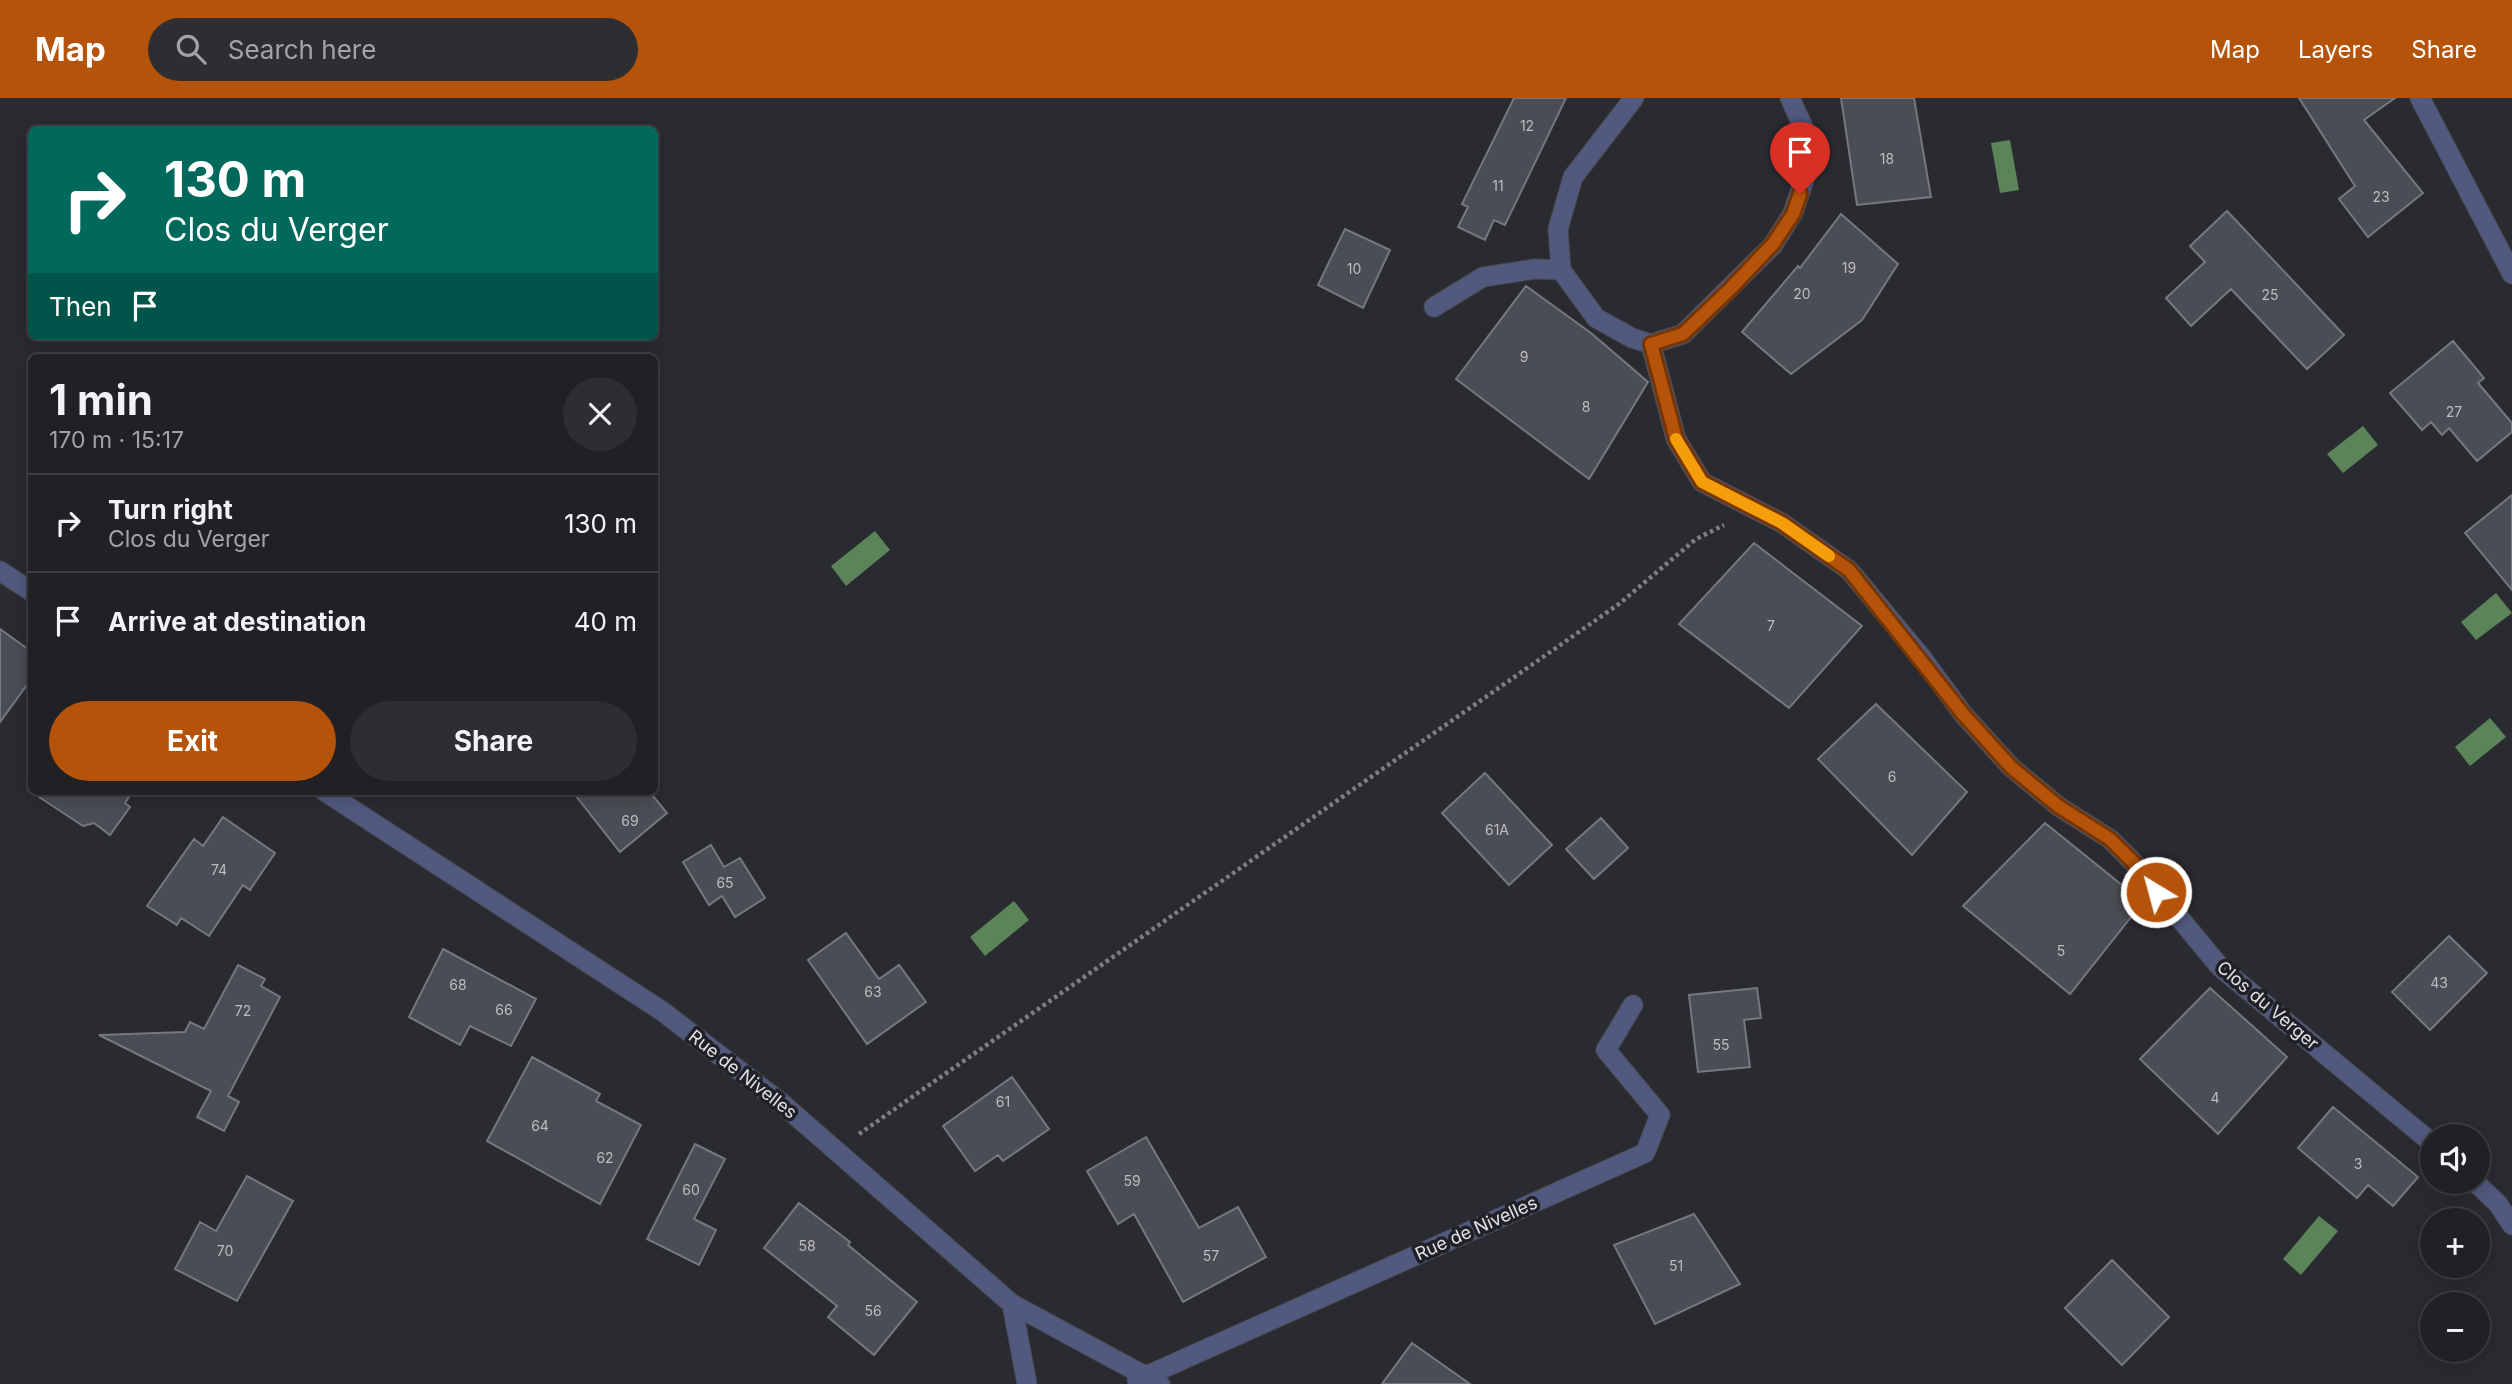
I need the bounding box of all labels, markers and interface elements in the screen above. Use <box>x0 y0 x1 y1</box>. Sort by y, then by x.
search box <box>148 18 638 81</box>
text: Map <box>35 29 106 69</box>
icon: search <box>172 30 210 68</box>
text: Search here <box>228 34 376 65</box>
text: Map <box>2210 35 2260 64</box>
text: Layers <box>2298 35 2373 64</box>
text: Share <box>2411 35 2477 64</box>
house number: 12 <box>1520 117 1534 134</box>
pin <box>1770 122 1830 194</box>
icon: arrive <box>1781 133 1819 171</box>
text: 130 m <box>164 150 306 209</box>
house number: 18 <box>1880 150 1894 167</box>
icon: right <box>49 154 140 245</box>
house number: 11 <box>1492 177 1504 194</box>
house number: 23 <box>2372 188 2390 205</box>
text: Clos du Verger <box>164 210 389 249</box>
house number: 19 <box>1842 259 1856 276</box>
house number: 10 <box>1347 260 1361 277</box>
house number: 20 <box>1793 285 1811 302</box>
house number: 25 <box>2261 286 2279 303</box>
icon: arrive <box>126 287 164 325</box>
text: Then <box>49 291 112 322</box>
house number: 9 <box>1520 348 1528 365</box>
text: 1 min <box>49 374 153 425</box>
button: close <box>563 377 637 451</box>
house number: 8 <box>1582 398 1590 415</box>
house number: 27 <box>2446 403 2462 420</box>
text: 170 m · 15:17 <box>49 426 184 454</box>
text: Turn right <box>108 494 233 525</box>
icon: right <box>49 504 87 542</box>
text: 130 m <box>564 508 637 539</box>
text: Clos du Verger <box>108 525 269 553</box>
icon: arrive <box>49 602 87 640</box>
text: Arrive at destination <box>108 606 367 637</box>
text: 40 m <box>574 606 637 637</box>
house number: 7 <box>1767 617 1775 634</box>
button: Exit <box>49 701 336 781</box>
button: Share <box>350 701 637 781</box>
house number: 6 <box>1888 768 1896 785</box>
house number: 69 <box>621 812 639 829</box>
house number: 61A <box>1485 821 1509 838</box>
position arrow <box>2119 855 2193 929</box>
house number: 74 <box>211 861 227 878</box>
house number: 65 <box>716 874 734 891</box>
house number: 5 <box>2057 942 2065 959</box>
street label: Clos du Verger <box>2213 956 2323 1054</box>
house number: 43 <box>2430 974 2448 991</box>
house number: 68 <box>449 976 467 993</box>
house number: 63 <box>864 983 882 1000</box>
house number: 66 <box>495 1001 513 1018</box>
house number: 72 <box>235 1002 251 1019</box>
street label: Rue de Nivelles <box>685 1025 801 1123</box>
house number: 55 <box>1712 1036 1730 1053</box>
house number: 4 <box>2210 1089 2220 1106</box>
house number: 61 <box>996 1093 1010 1110</box>
house number: 64 <box>531 1117 549 1134</box>
map controls <box>2420 1124 2490 1362</box>
button: sound <box>2420 1124 2490 1194</box>
house number: 62 <box>596 1149 614 1166</box>
house number: 3 <box>2354 1155 2362 1172</box>
house number: 59 <box>1123 1172 1141 1189</box>
house number: 60 <box>682 1181 700 1198</box>
street label: Rue de Nivelles <box>1412 1192 1540 1264</box>
button: + <box>2420 1208 2490 1278</box>
house number: 58 <box>798 1237 816 1254</box>
house number: 70 <box>217 1242 233 1259</box>
house number: 57 <box>1203 1247 1219 1264</box>
house number: 51 <box>1669 1257 1683 1274</box>
button: − <box>2420 1292 2490 1362</box>
house number: 56 <box>864 1302 882 1319</box>

